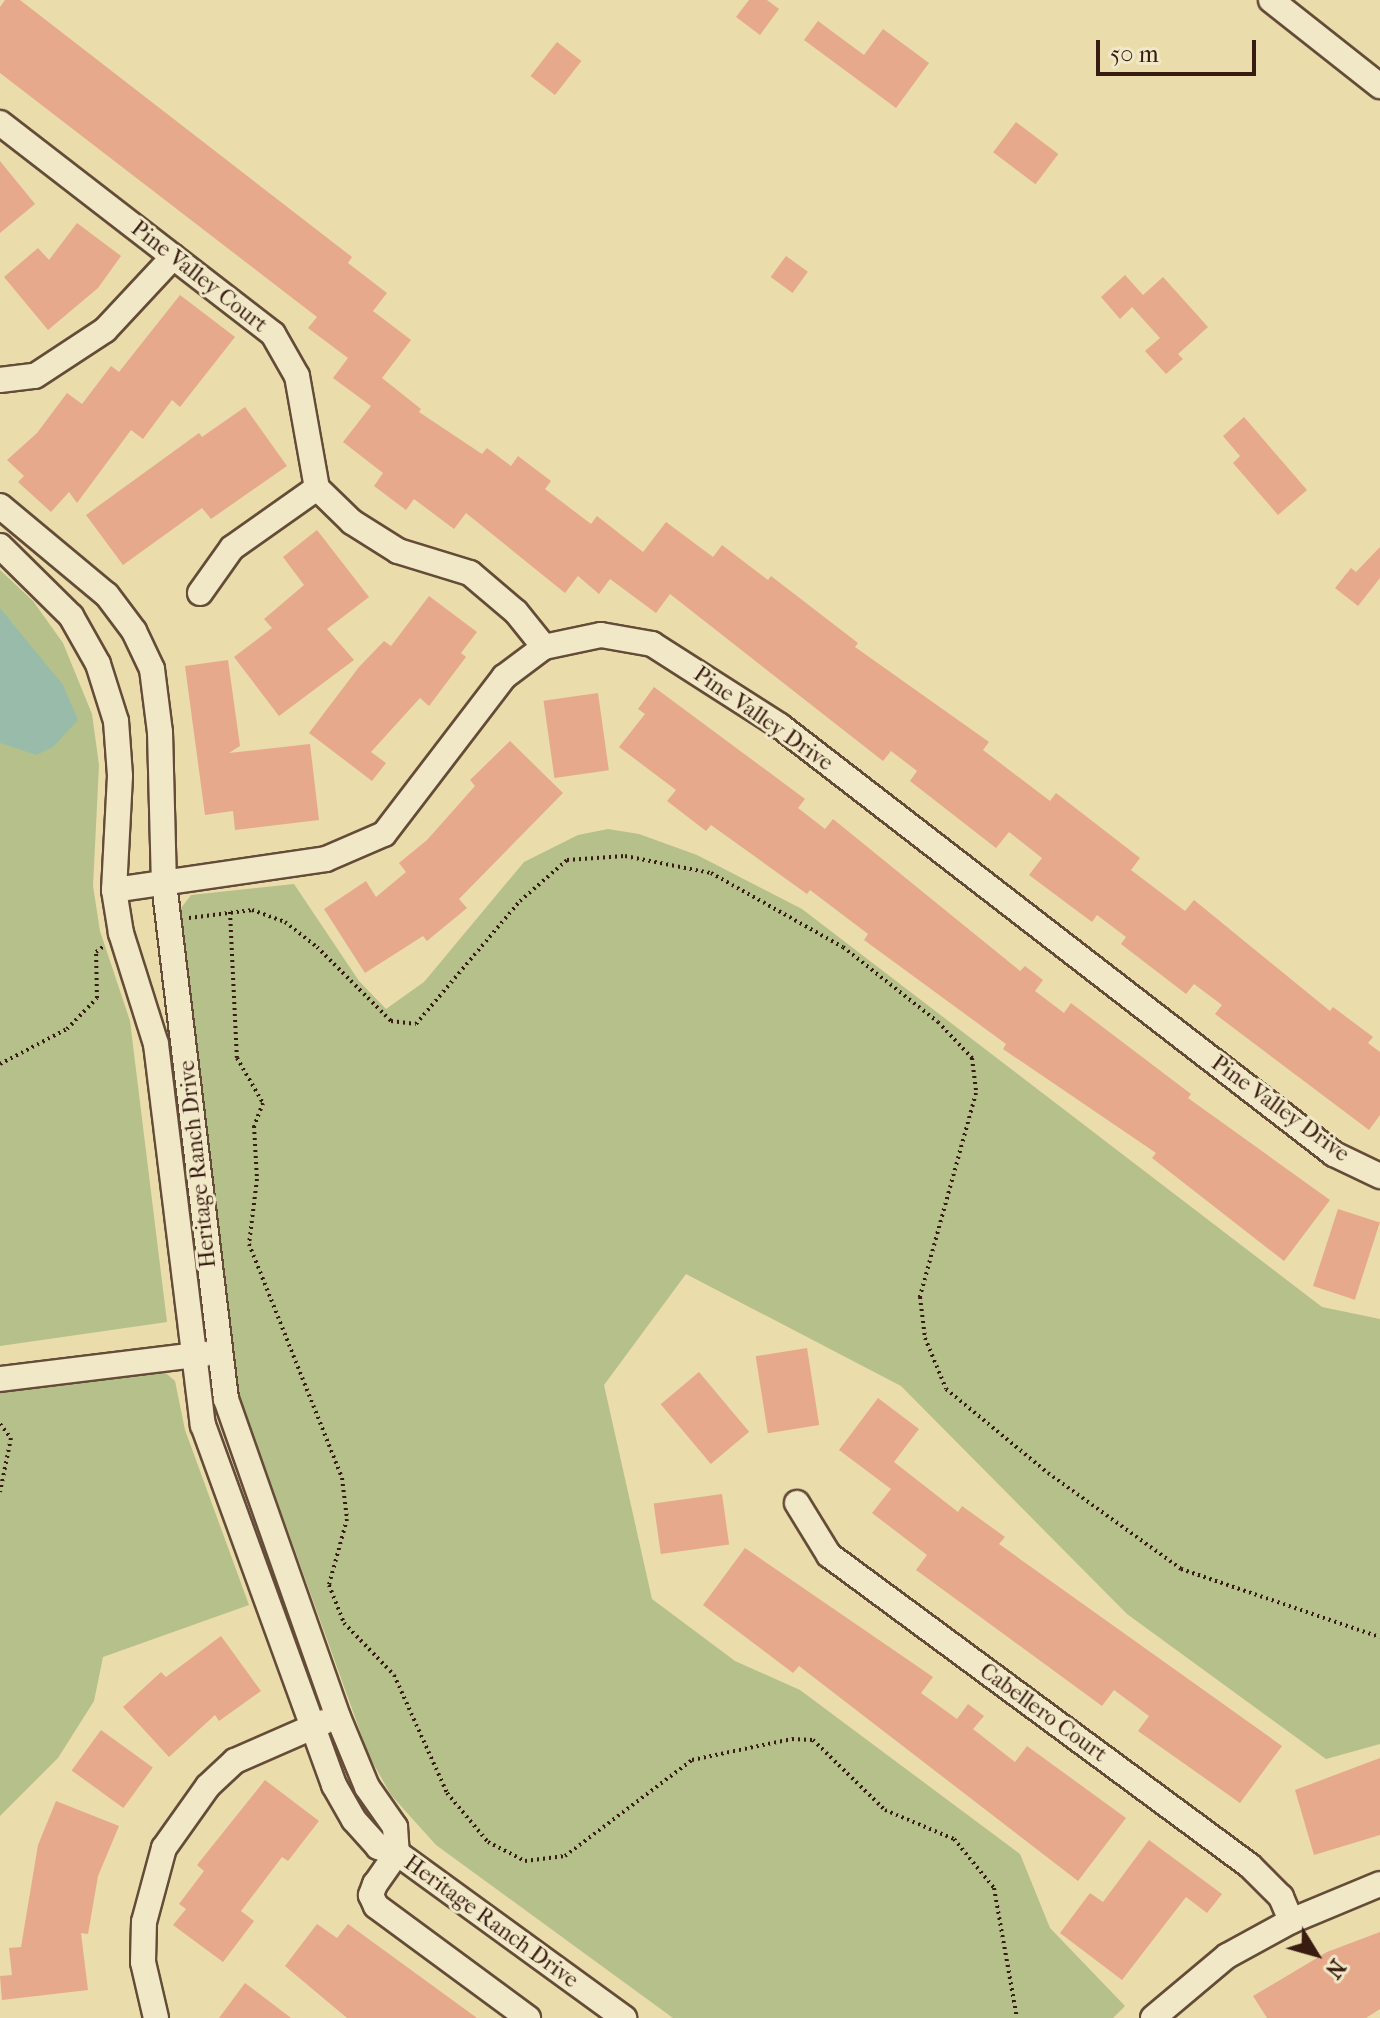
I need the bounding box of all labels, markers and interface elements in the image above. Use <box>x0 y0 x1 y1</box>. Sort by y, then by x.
scale bar <box>1100 24 1260 74</box>
text: 50 m <box>1110 40 1159 68</box>
street label: Pine Valley Court <box>126 216 272 338</box>
street label: Pine Valley Drive <box>688 661 838 777</box>
street label: Pine Valley Drive <box>1206 1050 1354 1168</box>
street label: Heritage Ranch Drive <box>174 1059 222 1269</box>
street label: Cabellero Court <box>974 1658 1112 1768</box>
street label: Heritage Ranch Drive <box>399 1850 583 1994</box>
north arrow <box>1276 1914 1356 1994</box>
text: N <box>1320 1954 1351 1983</box>

